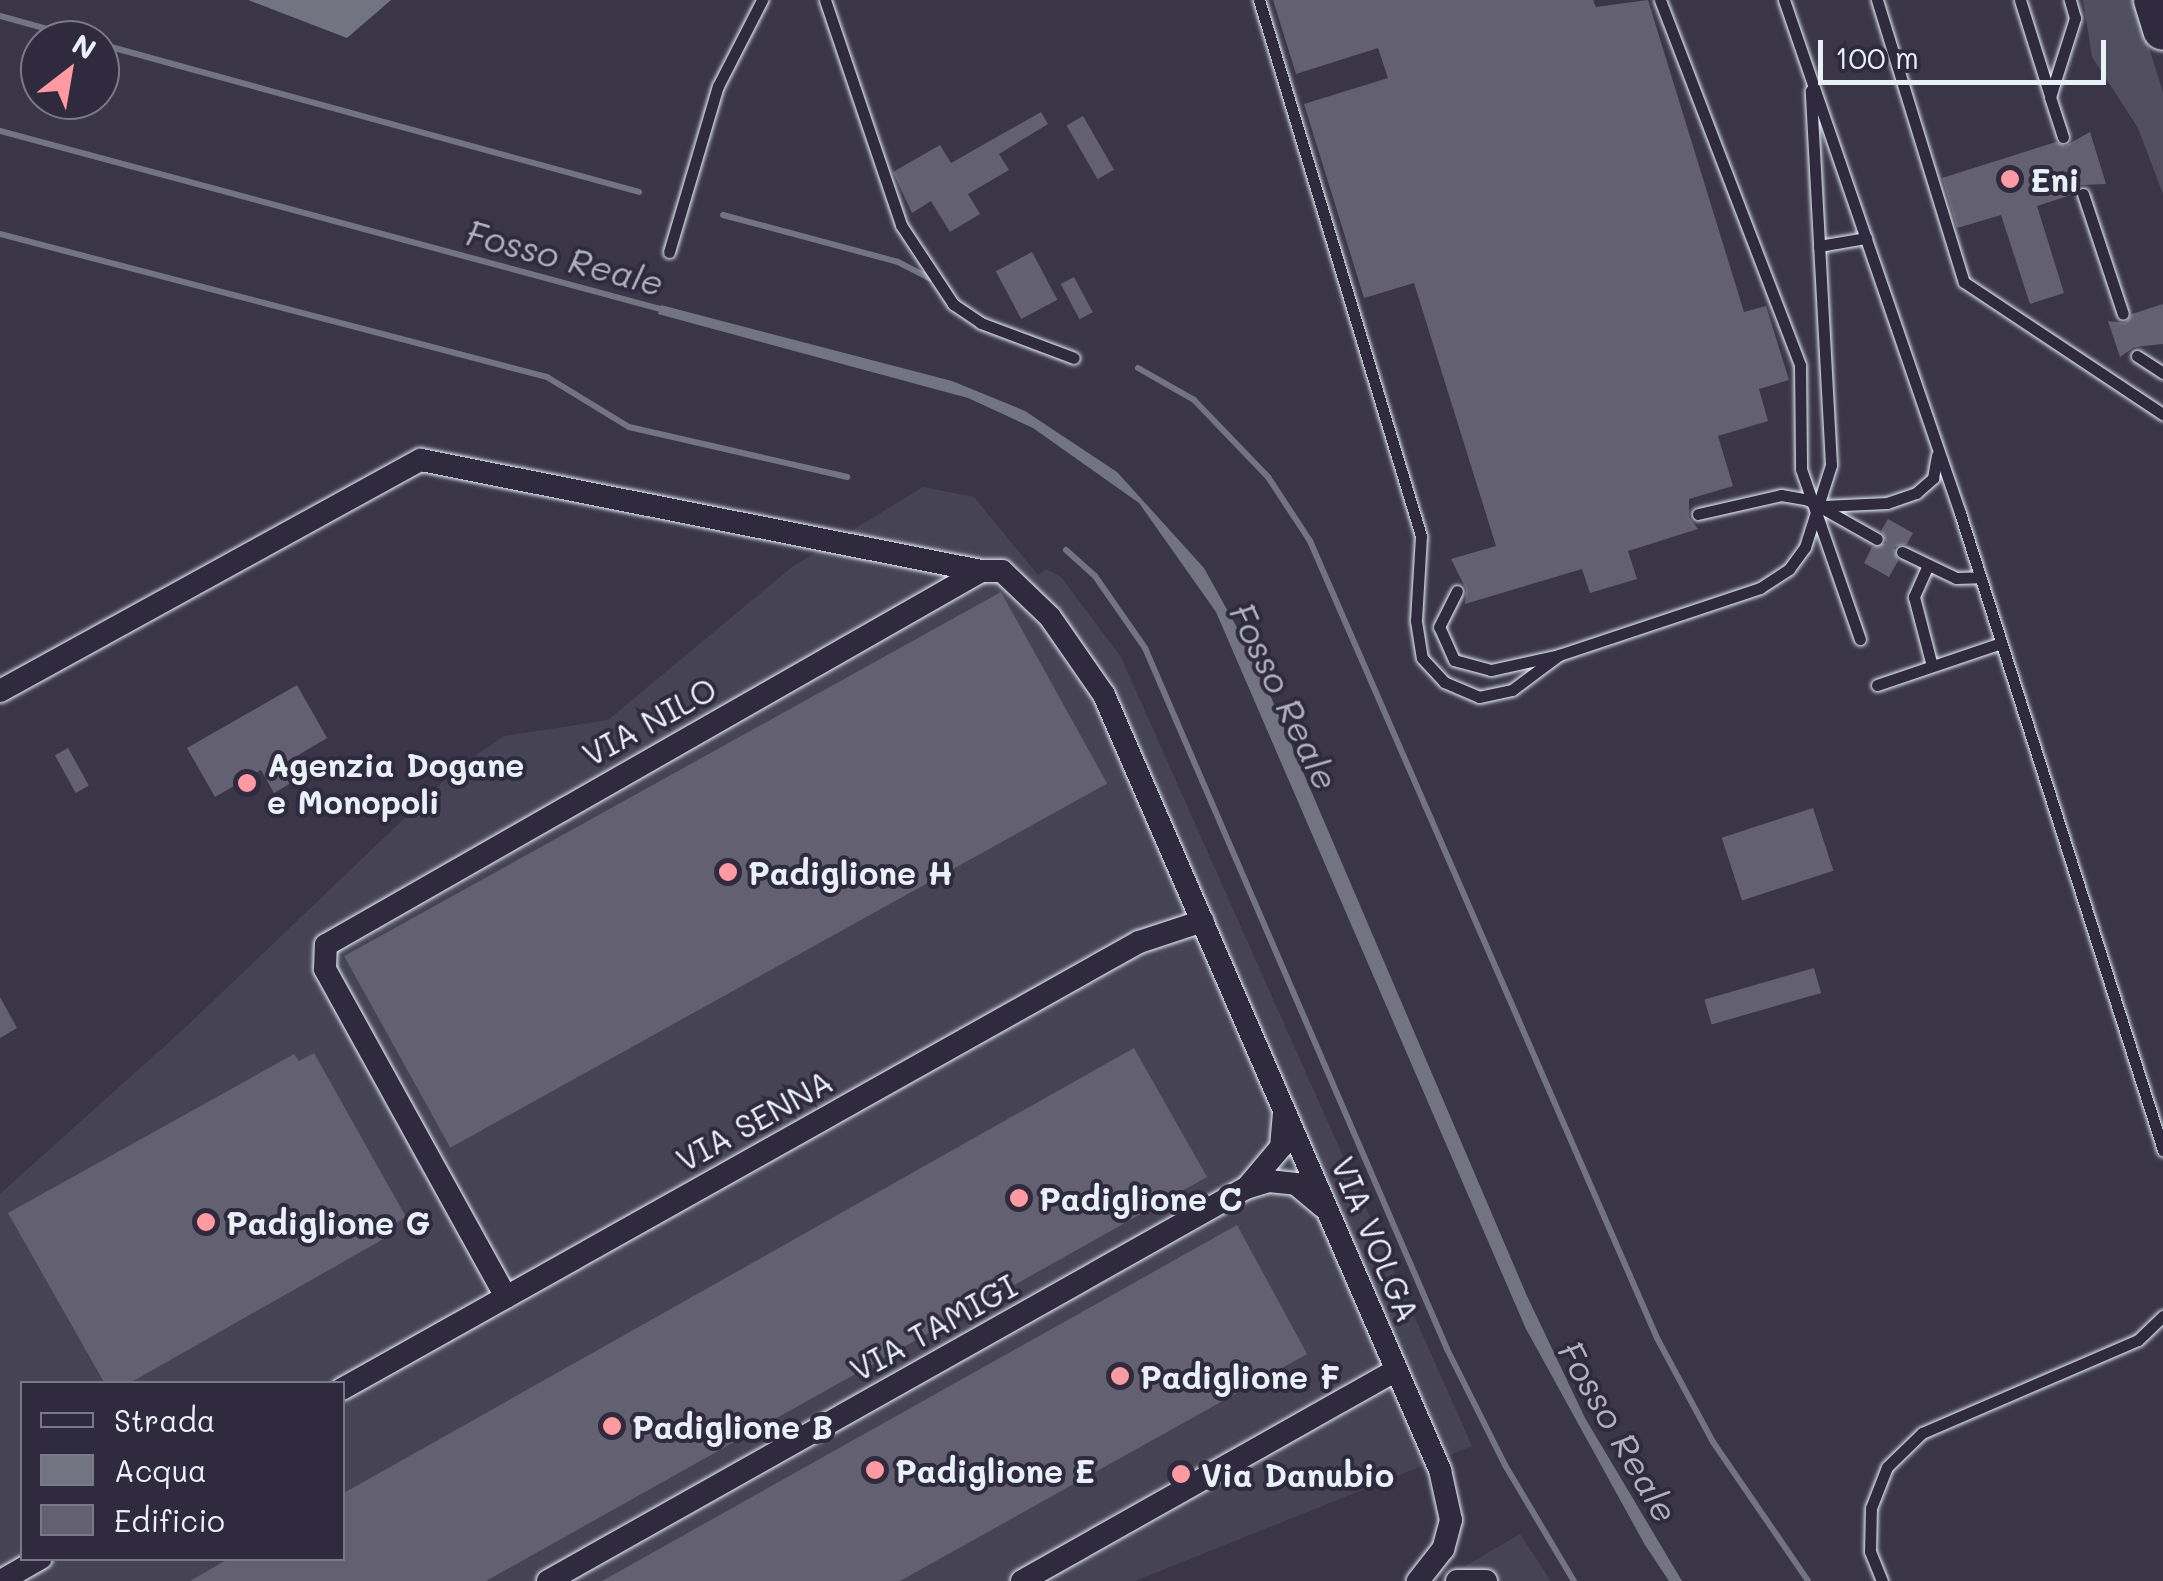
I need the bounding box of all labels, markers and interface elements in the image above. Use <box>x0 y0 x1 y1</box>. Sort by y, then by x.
north arrow <box>20 20 120 120</box>
scale bar <box>1823 20 2110 82</box>
text: N <box>66 25 103 67</box>
text: 100 m <box>1835 37 1919 77</box>
place label: Eni <box>2030 160 2080 198</box>
marker: Eni <box>1999 168 2021 190</box>
water label: Fosso Reale <box>462 210 668 304</box>
water label: Fosso Reale <box>1222 596 1348 796</box>
street label: VIA NILO <box>576 669 722 773</box>
place label: Agenzia Dogane e Monopoli <box>267 746 524 821</box>
marker: Agenzia Dogane e Monopoli <box>236 772 258 794</box>
place label: Padiglione H <box>748 853 953 891</box>
marker: Padiglione H <box>717 861 739 883</box>
street label: VIA SENNA <box>669 1061 839 1179</box>
street label: VIA VOLGA <box>1324 1151 1428 1327</box>
place label: Padiglione C <box>1039 1179 1242 1217</box>
marker: Padiglione C <box>1008 1187 1030 1209</box>
place label: Padiglione G <box>226 1203 430 1241</box>
marker: Padiglione G <box>195 1211 217 1233</box>
street label: VIA TAMIGI <box>843 1266 1023 1388</box>
water label: Fosso Reale <box>1550 1333 1688 1529</box>
place label: Padiglione F <box>1140 1357 1340 1395</box>
marker: Padiglione F <box>1109 1365 1131 1387</box>
legend <box>20 1381 345 1561</box>
text: Strada <box>114 1400 216 1440</box>
place label: Padiglione B <box>632 1407 833 1445</box>
marker: Padiglione B <box>601 1415 623 1437</box>
text: Acqua <box>114 1450 207 1490</box>
place label: Padiglione E <box>895 1451 1095 1489</box>
place label: Via Danubio <box>1201 1455 1394 1493</box>
marker: Padiglione E <box>864 1459 886 1481</box>
marker: Via Danubio <box>1170 1463 1192 1485</box>
text: Edificio <box>114 1500 225 1540</box>

